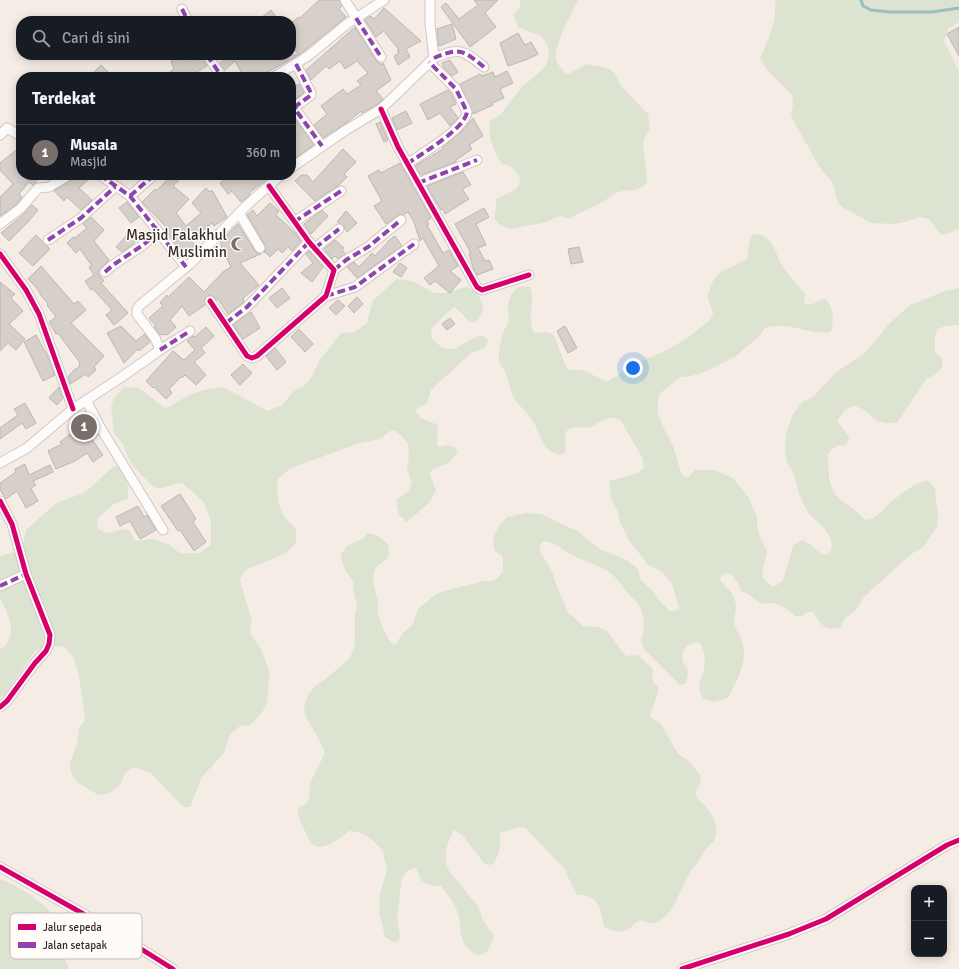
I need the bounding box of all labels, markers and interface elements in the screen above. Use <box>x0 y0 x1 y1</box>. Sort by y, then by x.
search box <box>16 16 296 60</box>
icon: search <box>30 27 52 49</box>
text: Cari di sini <box>62 29 130 47</box>
text: Terdekat <box>32 88 96 109</box>
text: Musala <box>70 136 118 154</box>
text: 1 <box>41 145 49 161</box>
text: 360 m <box>246 145 280 161</box>
text: Masjid <box>70 154 107 170</box>
place label: Masjid Falakhul Muslimin <box>126 226 227 261</box>
mosque icon: Masjid Falakhul Muslimin <box>230 236 246 252</box>
your location <box>623 358 643 378</box>
pin: 1 <box>71 412 97 442</box>
map controls <box>911 885 947 957</box>
button: + <box>911 885 947 921</box>
legend <box>10 913 142 959</box>
text: Jalur sepeda <box>43 921 102 934</box>
button: − <box>911 921 947 957</box>
text: Jalan setapak <box>43 939 108 952</box>

